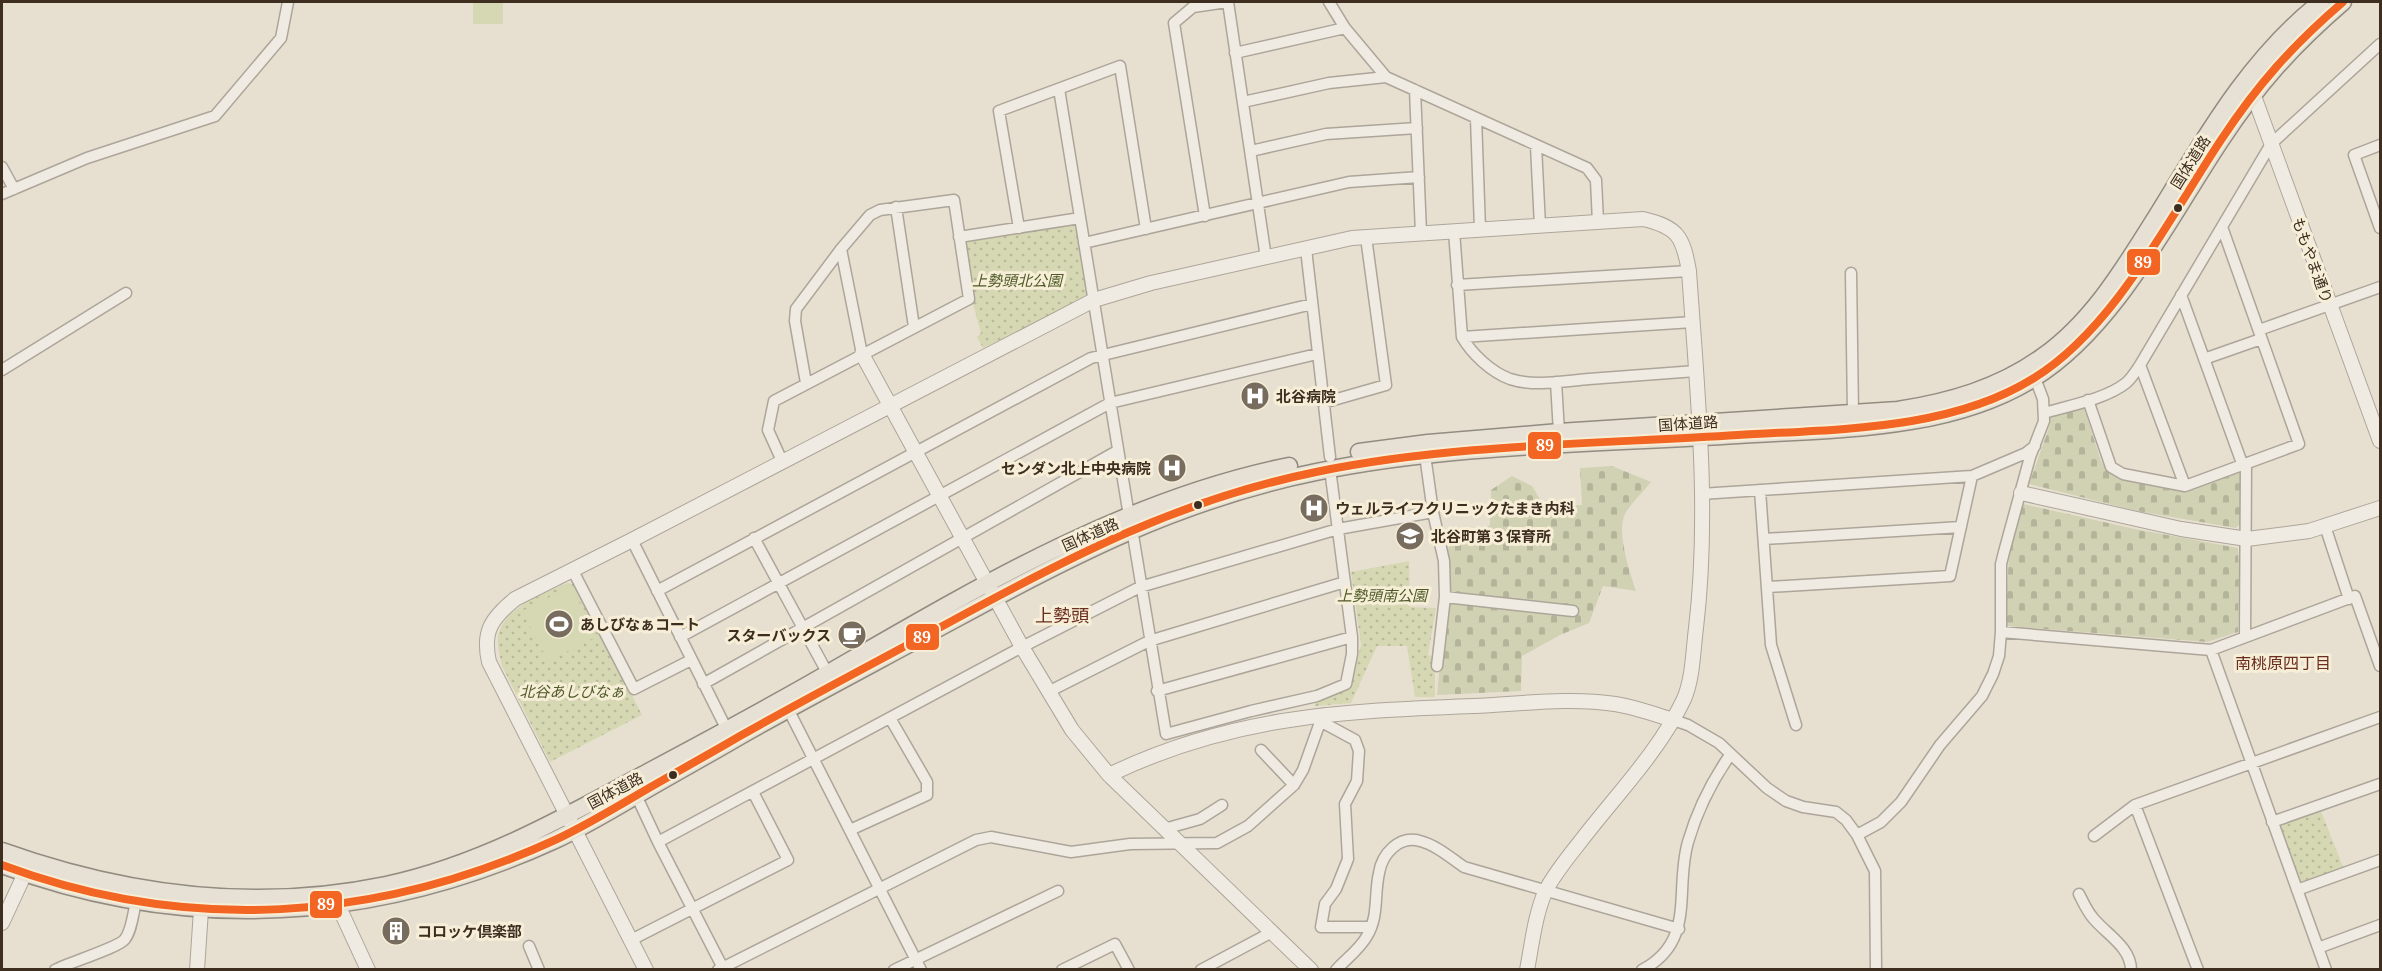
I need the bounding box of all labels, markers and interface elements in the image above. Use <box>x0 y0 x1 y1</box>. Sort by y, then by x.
street label: 国体道路 <box>2166 131 2214 193</box>
unlabelled marker <box>2172 202 2184 214</box>
street label: ももやま通り <box>2288 214 2338 306</box>
line badge: 89 <box>2126 248 2161 276</box>
text: 89 <box>2134 251 2152 273</box>
park label: 上勢頭北公園 <box>972 270 1064 290</box>
hospital icon: 北谷病院 <box>1239 380 1271 412</box>
place label: 北谷病院 <box>1276 386 1336 406</box>
street label: 国体道路 <box>1657 411 1719 435</box>
line badge: 89 <box>1527 431 1562 460</box>
text: 89 <box>1536 434 1554 456</box>
hospital icon: センダン北上中央病院 <box>1156 452 1188 484</box>
place label: センダン北上中央病院 <box>1001 458 1151 478</box>
hospital icon: ウェルライフクリニックたまき内科 <box>1298 492 1330 524</box>
place label: ウェルライフクリニックたまき内科 <box>1335 498 1575 518</box>
unlabelled marker <box>1192 499 1204 511</box>
street label: 国体道路 <box>1059 513 1121 555</box>
school or university icon: 北谷町第３保育所 <box>1394 520 1426 552</box>
place label: 北谷町第３保育所 <box>1431 526 1551 546</box>
park label: 上勢頭南公園 <box>1337 585 1429 605</box>
district label: 上勢頭 <box>1035 603 1089 627</box>
sports icon: あしびなぁコート <box>543 608 575 640</box>
place label: あしびなぁコート <box>580 614 700 634</box>
cafe icon: スターバックス <box>836 619 868 651</box>
line badge: 89 <box>905 623 940 651</box>
place label: スターバックス <box>727 625 831 645</box>
text: 89 <box>913 626 931 648</box>
district label: 南桃原四丁目 <box>2235 652 2331 674</box>
park label: 北谷あしびなぁ <box>519 681 625 701</box>
street label: 国体道路 <box>584 767 646 813</box>
unlabelled marker <box>667 769 679 781</box>
line badge: 89 <box>309 890 343 919</box>
text: 89 <box>317 893 335 915</box>
building icon: コロッケ倶楽部 <box>380 915 412 947</box>
place label: コロッケ倶楽部 <box>417 921 522 941</box>

